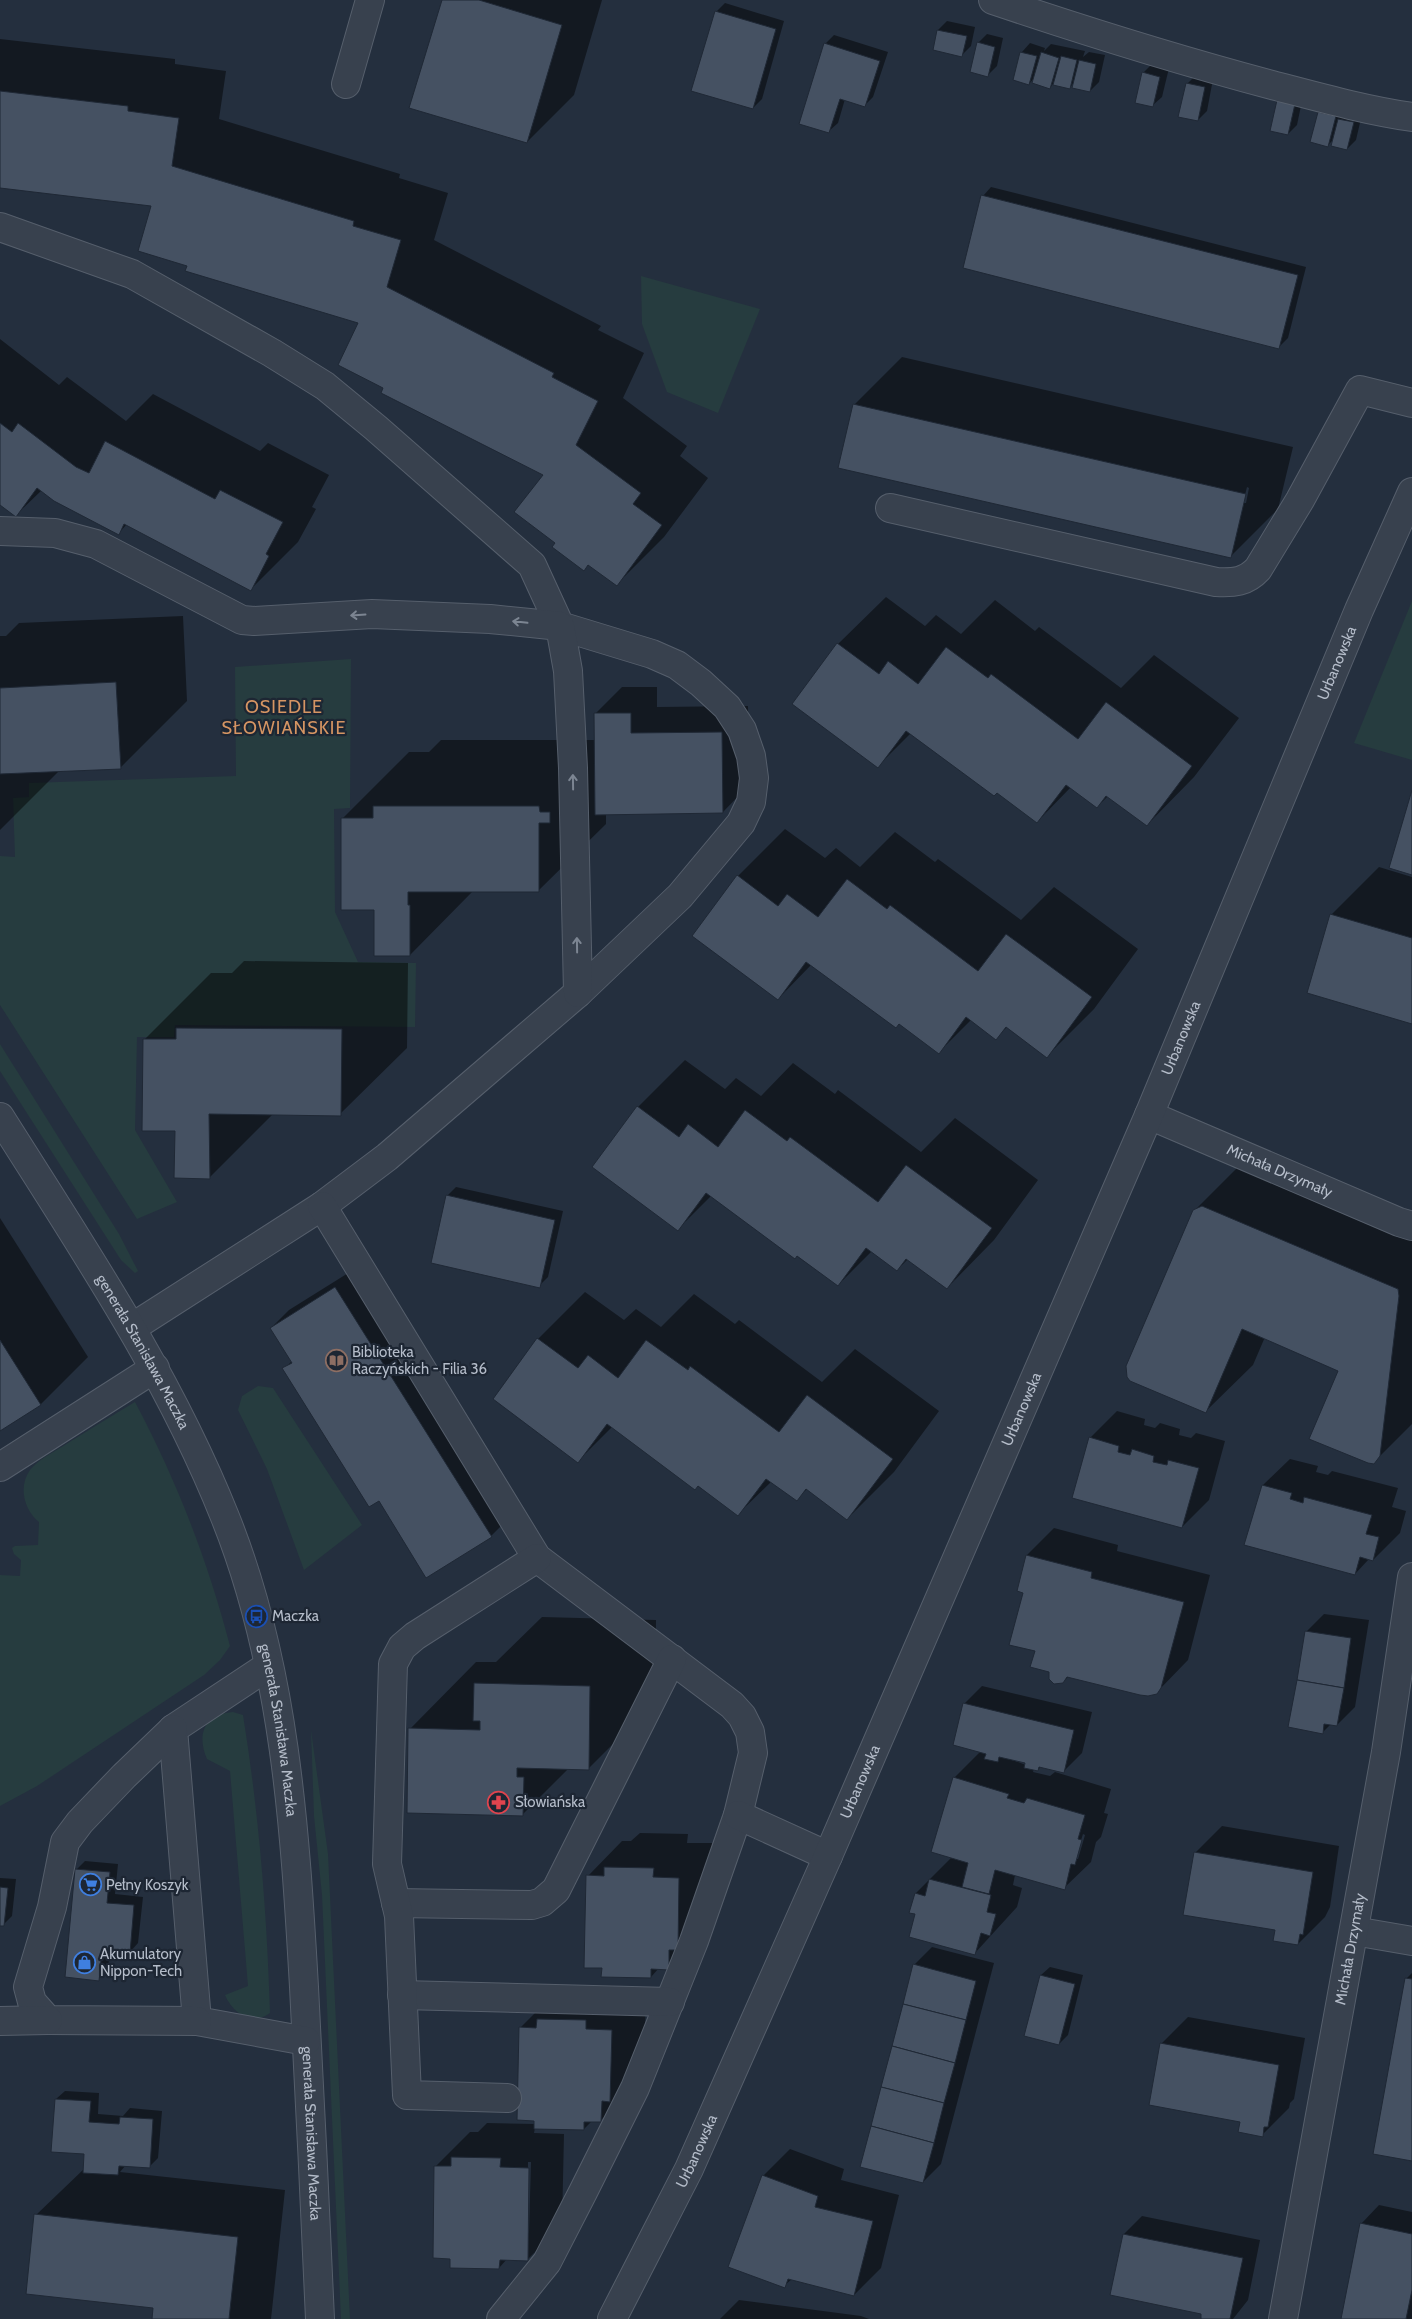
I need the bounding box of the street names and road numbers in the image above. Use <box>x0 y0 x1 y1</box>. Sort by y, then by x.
street label: Urbanowska <box>1314 623 1361 703</box>
street label: Urbanowska <box>1158 998 1205 1078</box>
street label: Michała Drzymały <box>1224 1140 1336 1202</box>
street label: generała Stanisława Maczka <box>92 1271 194 1433</box>
street label: Urbanowska <box>998 1369 1046 1449</box>
street label: generała Stanisława Maczka <box>256 1642 301 1818</box>
street label: Urbanowska <box>836 1741 884 1821</box>
street label: Michała Drzymały <box>1331 1891 1369 2006</box>
street label: generała Stanisława Maczka <box>298 2046 325 2222</box>
street label: Urbanowska <box>672 2111 721 2191</box>

